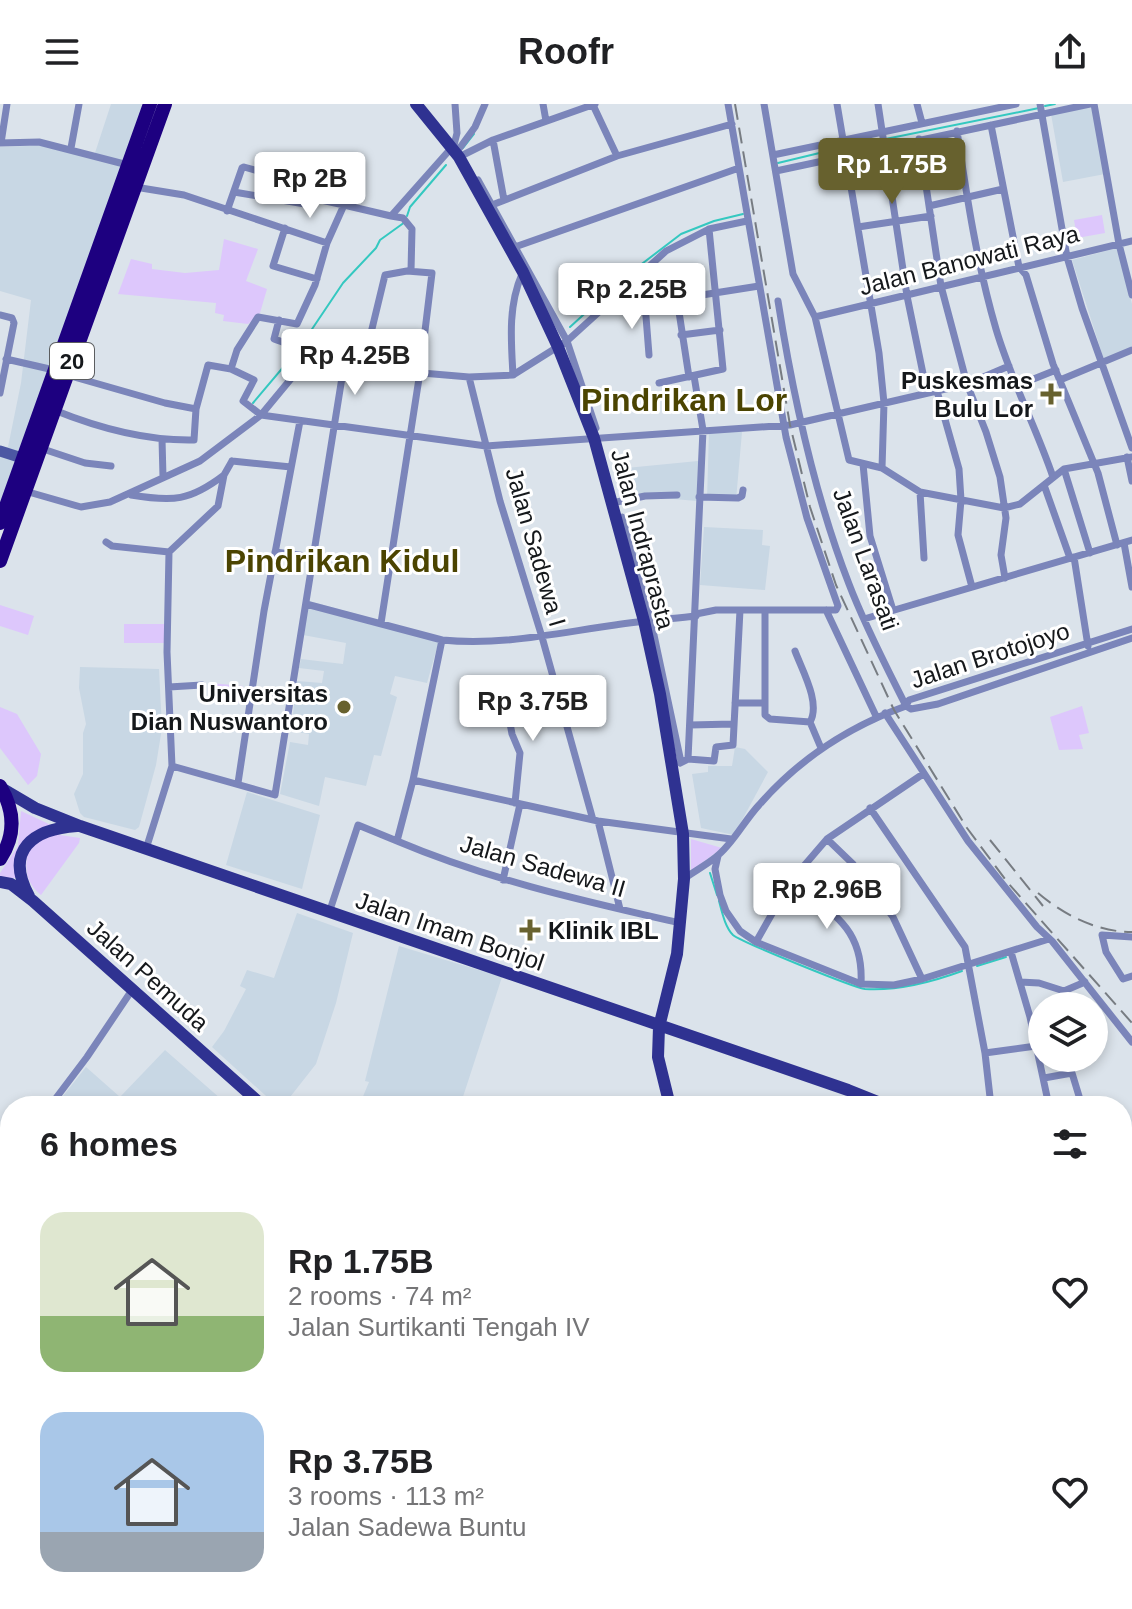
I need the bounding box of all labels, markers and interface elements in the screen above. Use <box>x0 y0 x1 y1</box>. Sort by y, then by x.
icon: menu <box>40 30 84 74</box>
icon: share <box>1048 30 1092 74</box>
text: Roofr <box>518 31 614 72</box>
pin: Rp 1.75B <box>809 138 975 206</box>
text: Rp 1.75B <box>836 149 948 179</box>
pin: Rp 2B <box>254 152 366 220</box>
text: Rp 2B <box>272 163 348 193</box>
street label: Jalan Banowati Raya <box>856 219 1082 300</box>
pin: Rp 2.25B <box>549 263 715 331</box>
text: Rp 2.25B <box>576 274 688 304</box>
pin: Rp 4.25B <box>272 329 438 397</box>
text: Rp 4.25B <box>299 340 411 370</box>
road number: 20 <box>50 343 94 379</box>
place label: Puskesmas Bulu Lor <box>901 367 1033 422</box>
district label: Pindrikan Lor <box>581 382 787 418</box>
marker: Puskesmas Bulu Lor <box>1040 383 1062 405</box>
street label: Jalan Indraprasta <box>606 446 680 633</box>
street label: Jalan Sadewa I <box>500 464 572 630</box>
street label: Jalan Larasati <box>828 484 904 634</box>
district label: Pindrikan Kidul <box>225 543 459 579</box>
street label: Jalan Brotojoyo <box>907 617 1073 693</box>
pin: Rp 3.75B <box>450 675 616 743</box>
place label: Universitas Dian Nuswantoro <box>131 680 328 735</box>
text: Rp 3.75B <box>477 686 589 716</box>
marker: Universitas Dian Nuswantoro <box>335 698 353 716</box>
street label: Jalan Sadewa II <box>457 829 629 903</box>
pin: Rp 2.96B <box>744 863 910 931</box>
text: Rp 2.96B <box>771 874 883 904</box>
street label: Jalan Imam Bonjol <box>352 886 548 976</box>
street label: Jalan Pemuda <box>82 914 215 1037</box>
place label: Klinik IBL <box>548 917 659 944</box>
marker: Klinik IBL <box>519 919 541 941</box>
map controls <box>1028 992 1108 1072</box>
button: layers <box>1028 992 1108 1072</box>
icon: filters <box>1048 1122 1092 1166</box>
text: 6 homes <box>40 1125 178 1163</box>
text: Rp 1.75B <box>288 1242 434 1280</box>
icon: home <box>104 1244 200 1340</box>
icon: heart <box>1048 1270 1092 1314</box>
text: 2 rooms · 74 m² <box>288 1281 472 1311</box>
text: Jalan Surtikanti Tengah IV <box>288 1312 590 1342</box>
text: Rp 3.75B <box>288 1442 434 1480</box>
icon: home <box>104 1444 200 1540</box>
icon: heart <box>1048 1470 1092 1514</box>
text: 3 rooms · 113 m² <box>288 1481 484 1511</box>
text: Jalan Sadewa Buntu <box>288 1512 527 1542</box>

